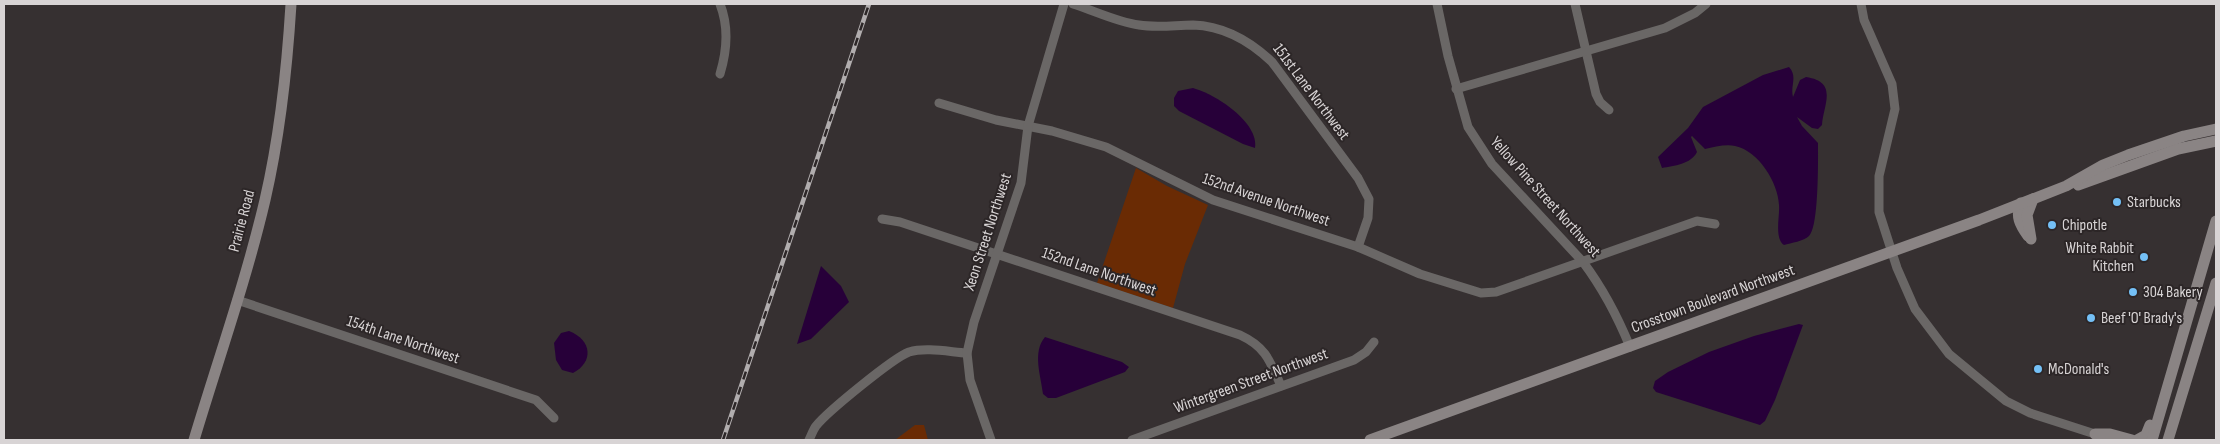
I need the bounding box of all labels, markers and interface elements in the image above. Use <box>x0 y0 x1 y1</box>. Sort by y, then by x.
street label: 151st Lane Northwest <box>1269 40 1354 144</box>
street label: Yellow Pine Street Northwest <box>1486 133 1604 261</box>
street label: 152nd Avenue Northwest <box>1200 169 1332 231</box>
street label: Xeon Street Northwest <box>960 171 1016 294</box>
street label: Prairie Road <box>225 188 259 254</box>
place label: Starbucks <box>2127 193 2181 212</box>
marker: Starbucks <box>2111 196 2123 208</box>
place label: Chipotle <box>2062 216 2107 235</box>
marker: Chipotle <box>2046 219 2058 231</box>
place label: White Rabbit Kitchen <box>2066 239 2134 276</box>
street label: 152nd Lane Northwest <box>1039 244 1159 301</box>
marker: White Rabbit Kitchen <box>2138 251 2150 263</box>
street label: Crosstown Boulevard Northwest <box>1629 261 1797 337</box>
place label: 304 Bakery <box>2143 283 2203 302</box>
marker: 304 Bakery <box>2127 286 2139 298</box>
place label: Beef 'O' Brady's <box>2101 309 2183 328</box>
street label: 154th Lane Northwest <box>344 312 462 368</box>
marker: Beef 'O' Brady's <box>2085 312 2097 324</box>
street label: Wintergreen Street Northwest <box>1172 344 1331 418</box>
place label: McDonald's <box>2048 360 2110 379</box>
marker: McDonald's <box>2032 363 2044 375</box>

